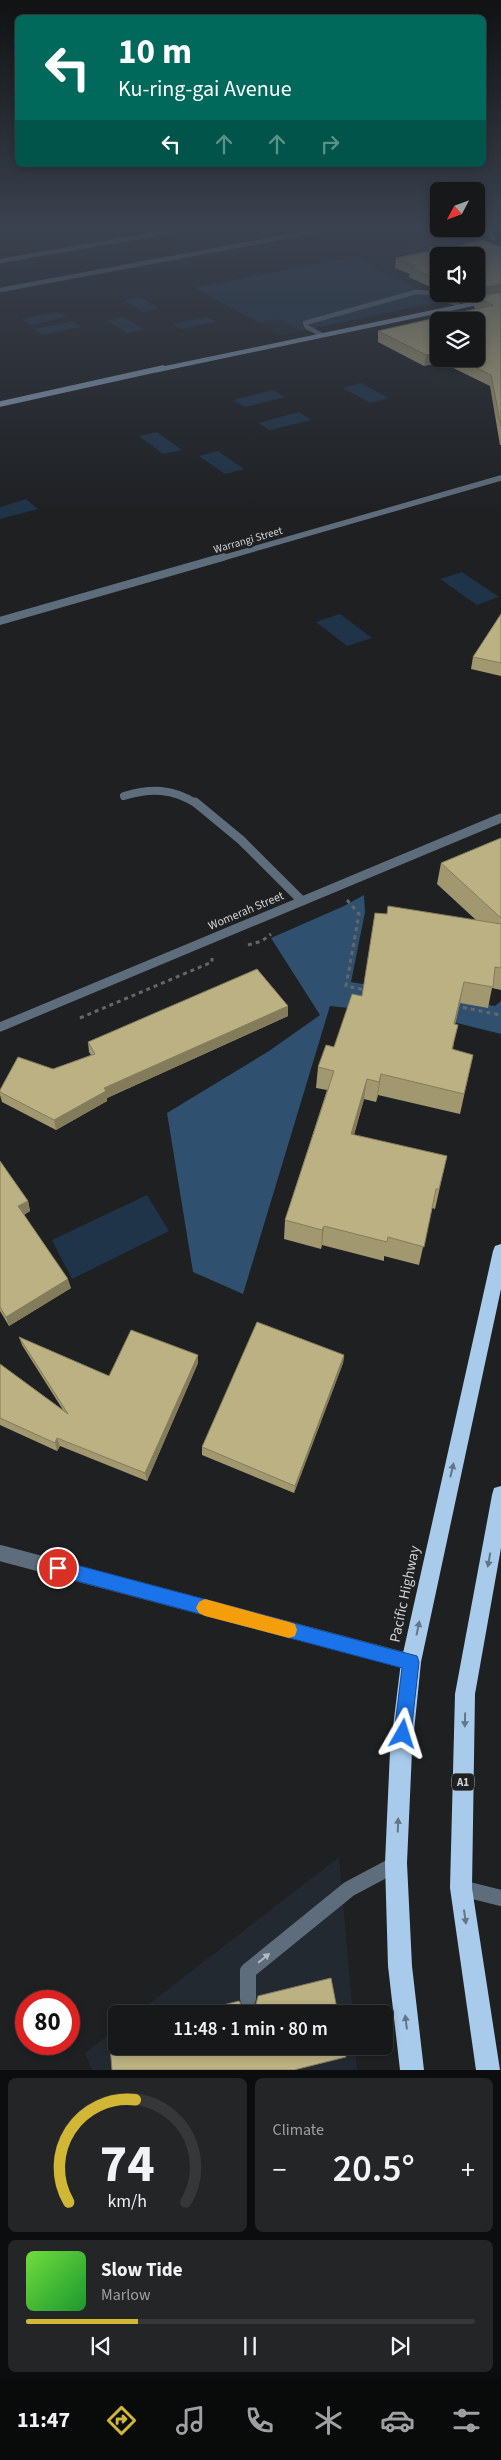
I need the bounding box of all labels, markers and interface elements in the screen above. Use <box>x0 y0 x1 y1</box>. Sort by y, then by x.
text: 10 m <box>118 27 192 77</box>
icon: left <box>35 35 100 100</box>
text: Ku-ring-gai Avenue <box>118 73 292 105</box>
icon: left <box>157 130 185 158</box>
icon: ahead <box>210 130 238 158</box>
icon: ahead <box>263 130 291 158</box>
icon: right <box>316 130 344 158</box>
north arrow <box>430 182 485 238</box>
map controls <box>430 182 485 367</box>
button: sound <box>430 247 485 302</box>
button: layers <box>430 312 485 367</box>
street label: Warrangi Street <box>212 523 284 557</box>
street label: Womerah Street <box>206 887 286 935</box>
one-way arrow <box>448 1462 456 1477</box>
street label: Pacific Highway <box>385 1544 425 1644</box>
pin <box>37 1547 79 1589</box>
one-way arrow <box>485 1552 493 1568</box>
icon: arrive <box>44 1554 72 1582</box>
one-way arrow <box>414 1621 422 1636</box>
position arrow <box>376 1707 428 1759</box>
one-way arrow <box>461 1712 469 1728</box>
road number: A1 <box>452 1774 474 1790</box>
one-way arrow <box>394 1816 402 1832</box>
one-way arrow <box>461 1910 469 1926</box>
one-way arrow <box>257 1952 270 1963</box>
speed limit sign: 80 <box>15 1990 80 2055</box>
one-way arrow <box>402 2013 410 2029</box>
text: 11:48 · 1 min · 80 m <box>173 2016 328 2043</box>
text: Climate <box>273 2119 324 2141</box>
text: 74 <box>100 2128 155 2202</box>
text: 20.5° <box>333 2142 415 2196</box>
text: − <box>273 2150 286 2190</box>
text: + <box>461 2150 475 2190</box>
text: km/h <box>107 2189 147 2214</box>
text: Slow Tide <box>101 2257 182 2284</box>
text: Marlow <box>101 2284 150 2306</box>
icon: previous <box>87 2332 115 2360</box>
icon: pause <box>236 2332 264 2360</box>
icon: next <box>386 2332 414 2360</box>
icon: directions <box>104 2403 139 2438</box>
icon: music <box>173 2403 208 2438</box>
icon: phone <box>242 2403 277 2438</box>
icon: climate <box>311 2403 346 2438</box>
icon: car <box>380 2403 415 2438</box>
icon: filters <box>449 2403 484 2438</box>
text: 11:47 <box>17 2404 70 2436</box>

